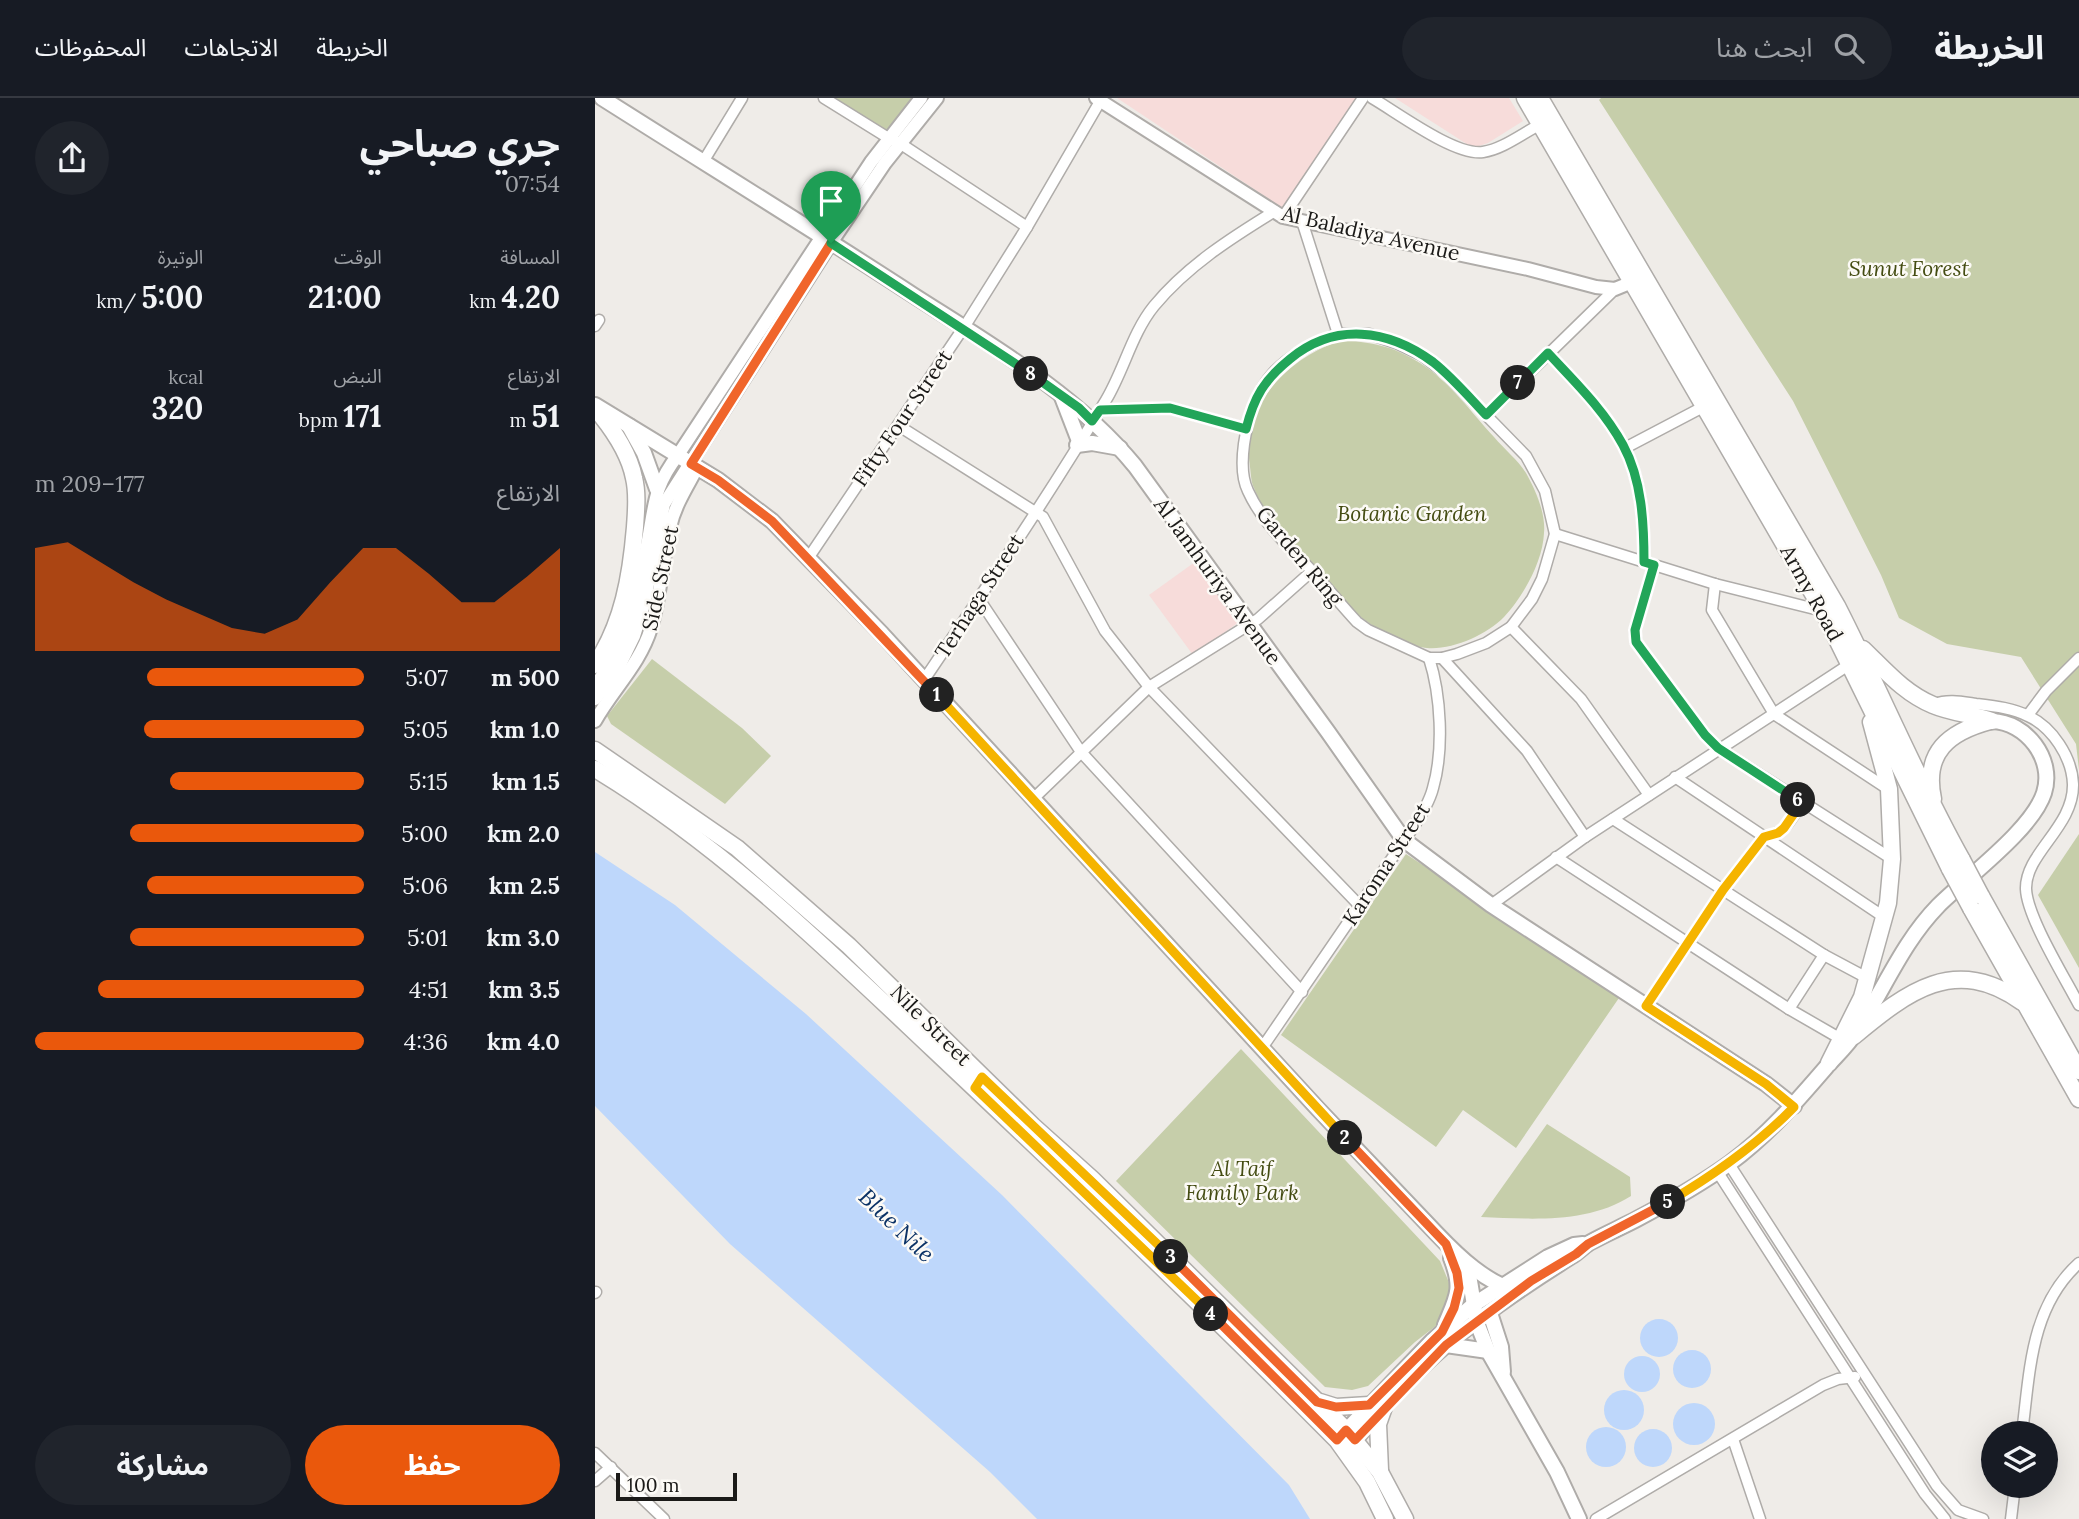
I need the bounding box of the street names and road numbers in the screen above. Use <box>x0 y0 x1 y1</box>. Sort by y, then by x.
street label: Al Baladiya Avenue <box>1278 199 1463 267</box>
street label: Fifty Four Street <box>846 344 958 492</box>
street label: Al Jamhuriya Avenue <box>1148 491 1288 670</box>
street label: Garden Ring <box>1251 501 1350 611</box>
street label: Side Street <box>636 522 684 633</box>
street label: Terhaga Street <box>929 528 1030 664</box>
street label: Army Road <box>1774 539 1850 646</box>
street label: Karoma Street <box>1336 797 1436 931</box>
street label: Nile Street <box>885 979 978 1072</box>

